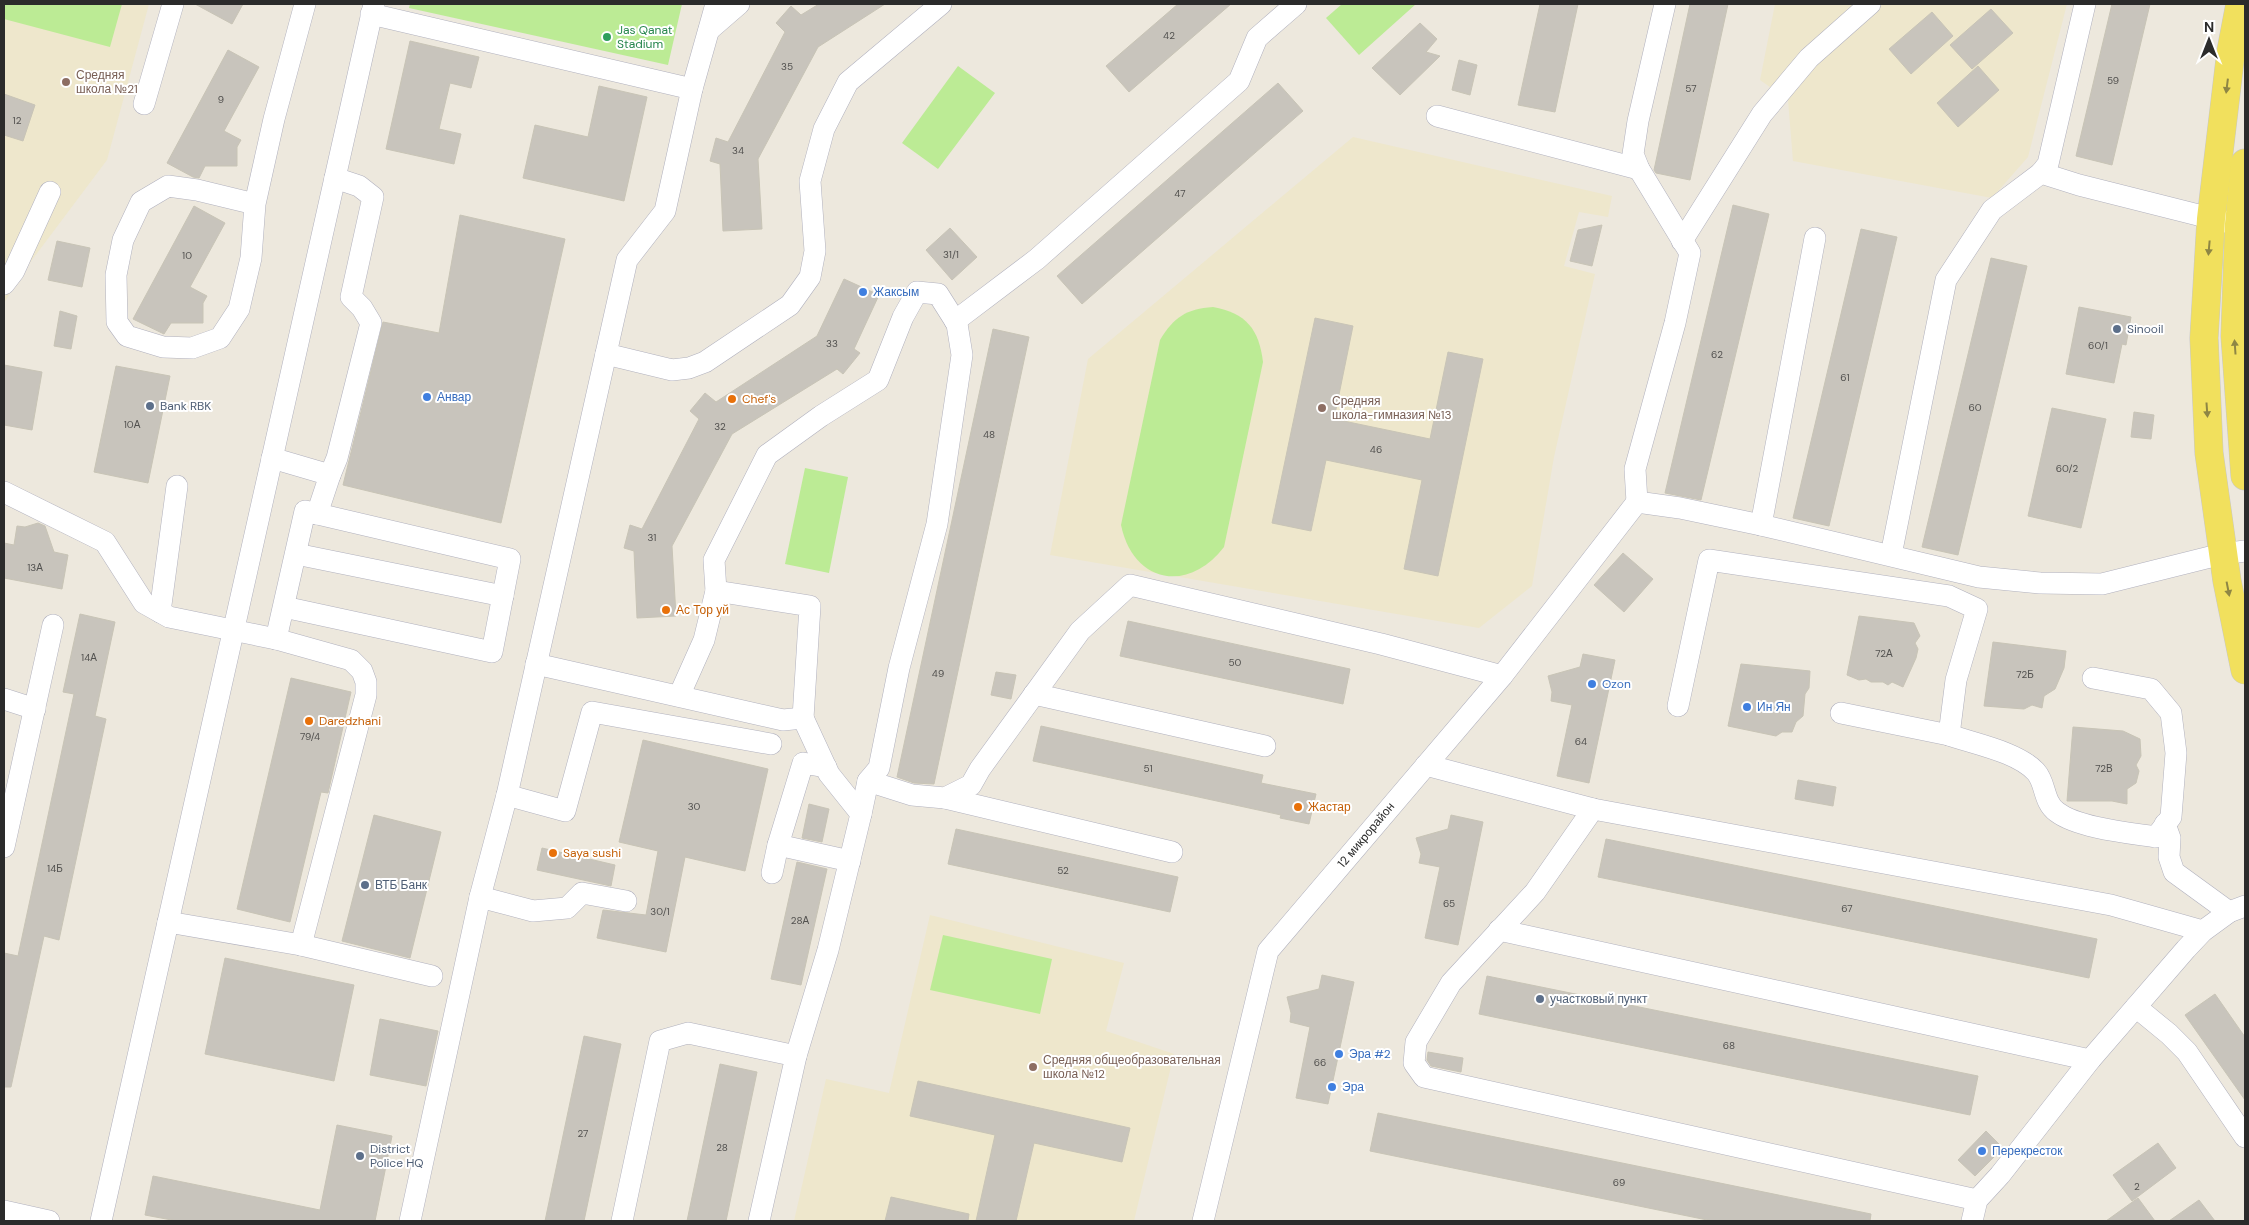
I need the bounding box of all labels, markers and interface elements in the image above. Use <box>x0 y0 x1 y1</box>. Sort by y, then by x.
north arrow <box>2184 15 2234 65</box>
text: N <box>2204 18 2214 36</box>
place label: Jas Qanat Stadium <box>617 22 673 52</box>
house number: 42 <box>1163 29 1175 42</box>
marker: Jas Qanat Stadium <box>601 31 613 43</box>
house number: 35 <box>781 60 793 73</box>
place label: Средняя школа №21 <box>76 67 138 97</box>
house number: 59 <box>2107 74 2119 87</box>
marker: Средняя школа №21 <box>60 76 72 88</box>
one-way arrow <box>2222 79 2230 95</box>
house number: 57 <box>1685 82 1697 95</box>
house number: 9 <box>218 93 224 106</box>
house number: 12 <box>13 114 22 127</box>
house number: 34 <box>732 144 744 157</box>
house number: 47 <box>1174 187 1186 200</box>
one-way arrow <box>2204 240 2212 256</box>
house number: 31/1 <box>943 248 959 261</box>
house number: 10 <box>182 249 192 262</box>
place label: Жаксым <box>873 284 919 300</box>
marker: Жаксым <box>857 286 869 298</box>
place label: Sinooil <box>2127 321 2164 337</box>
marker: Sinooil <box>2111 323 2123 335</box>
house number: 33 <box>826 337 838 350</box>
house number: 60/1 <box>2088 339 2108 352</box>
one-way arrow <box>2231 339 2239 355</box>
house number: 62 <box>1711 348 1723 361</box>
house number: 61 <box>1840 371 1850 384</box>
place label: Анвар <box>437 389 472 405</box>
marker: Анвар <box>421 391 433 403</box>
place label: Chef's <box>742 391 776 407</box>
marker: Chef's <box>726 393 738 405</box>
place label: Средняя школа-гимназия №13 <box>1332 393 1452 423</box>
place label: Bank RBK <box>160 398 211 414</box>
marker: Bank RBK <box>144 400 156 412</box>
house number: 60 <box>1968 401 1982 414</box>
marker: Средняя школа-гимназия №13 <box>1316 402 1328 414</box>
one-way arrow <box>2203 402 2211 418</box>
house number: 10А <box>124 418 141 431</box>
house number: 32 <box>714 420 726 433</box>
house number: 48 <box>983 428 995 441</box>
house number: 46 <box>1370 443 1382 456</box>
house number: 60/2 <box>2056 462 2078 475</box>
house number: 31 <box>648 531 656 544</box>
house number: 13А <box>27 561 43 574</box>
one-way arrow <box>2224 581 2232 596</box>
place label: Ас Тор уй <box>676 602 729 618</box>
marker: Ас Тор уй <box>660 604 672 616</box>
house number: 72А <box>1875 647 1893 660</box>
house number: 14А <box>81 651 97 664</box>
house number: 50 <box>1229 656 1242 669</box>
house number: 49 <box>932 667 944 680</box>
house number: 72Б <box>2016 668 2034 681</box>
place label: Ozon <box>1602 676 1631 692</box>
marker: Ozon <box>1586 678 1598 690</box>
place label: Ин Ян <box>1757 699 1791 715</box>
marker: Ин Ян <box>1741 701 1753 713</box>
place label: Daredzhani <box>319 713 381 729</box>
marker: Daredzhani <box>303 715 315 727</box>
house number: 79/4 <box>300 730 320 743</box>
house number: 64 <box>1575 735 1587 748</box>
house number: 51 <box>1143 762 1153 775</box>
house number: 72В <box>2095 762 2113 775</box>
place label: Жастар <box>1308 799 1351 815</box>
street label: 12 микрорайон <box>1334 799 1398 871</box>
house number: 30 <box>688 800 701 813</box>
marker: Жастар <box>1292 801 1304 813</box>
place label: Saya sushi <box>563 845 621 861</box>
marker: Saya sushi <box>547 847 559 859</box>
house number: 14Б <box>47 862 63 875</box>
house number: 52 <box>1057 864 1069 877</box>
place label: ВТБ Банк <box>375 877 428 893</box>
marker: ВТБ Банк <box>359 879 371 891</box>
house number: 65 <box>1443 897 1455 910</box>
house number: 67 <box>1841 902 1853 915</box>
house number: 30/1 <box>650 905 670 918</box>
house number: 28А <box>791 914 809 927</box>
place label: участковый пункт <box>1550 991 1648 1007</box>
marker: участковый пункт <box>1534 993 1546 1005</box>
house number: 68 <box>1723 1039 1735 1052</box>
place label: Эра #2 <box>1349 1046 1391 1062</box>
marker: Эра #2 <box>1333 1048 1345 1060</box>
place label: Средняя общеобразовательная школа №12 <box>1043 1052 1221 1082</box>
house number: 66 <box>1314 1056 1326 1069</box>
marker: Средняя общеобразовательная школа №12 <box>1027 1061 1039 1073</box>
place label: Эра <box>1342 1079 1364 1095</box>
marker: Эра <box>1326 1081 1338 1093</box>
house number: 27 <box>578 1127 588 1140</box>
place label: District Police HQ <box>370 1141 424 1171</box>
house number: 28 <box>716 1141 728 1154</box>
place label: Перекресток <box>1992 1143 2063 1159</box>
marker: Перекресток <box>1976 1145 1988 1157</box>
marker: District Police HQ <box>354 1150 366 1162</box>
house number: 69 <box>1613 1176 1625 1189</box>
house number: 2 <box>2134 1180 2140 1193</box>

